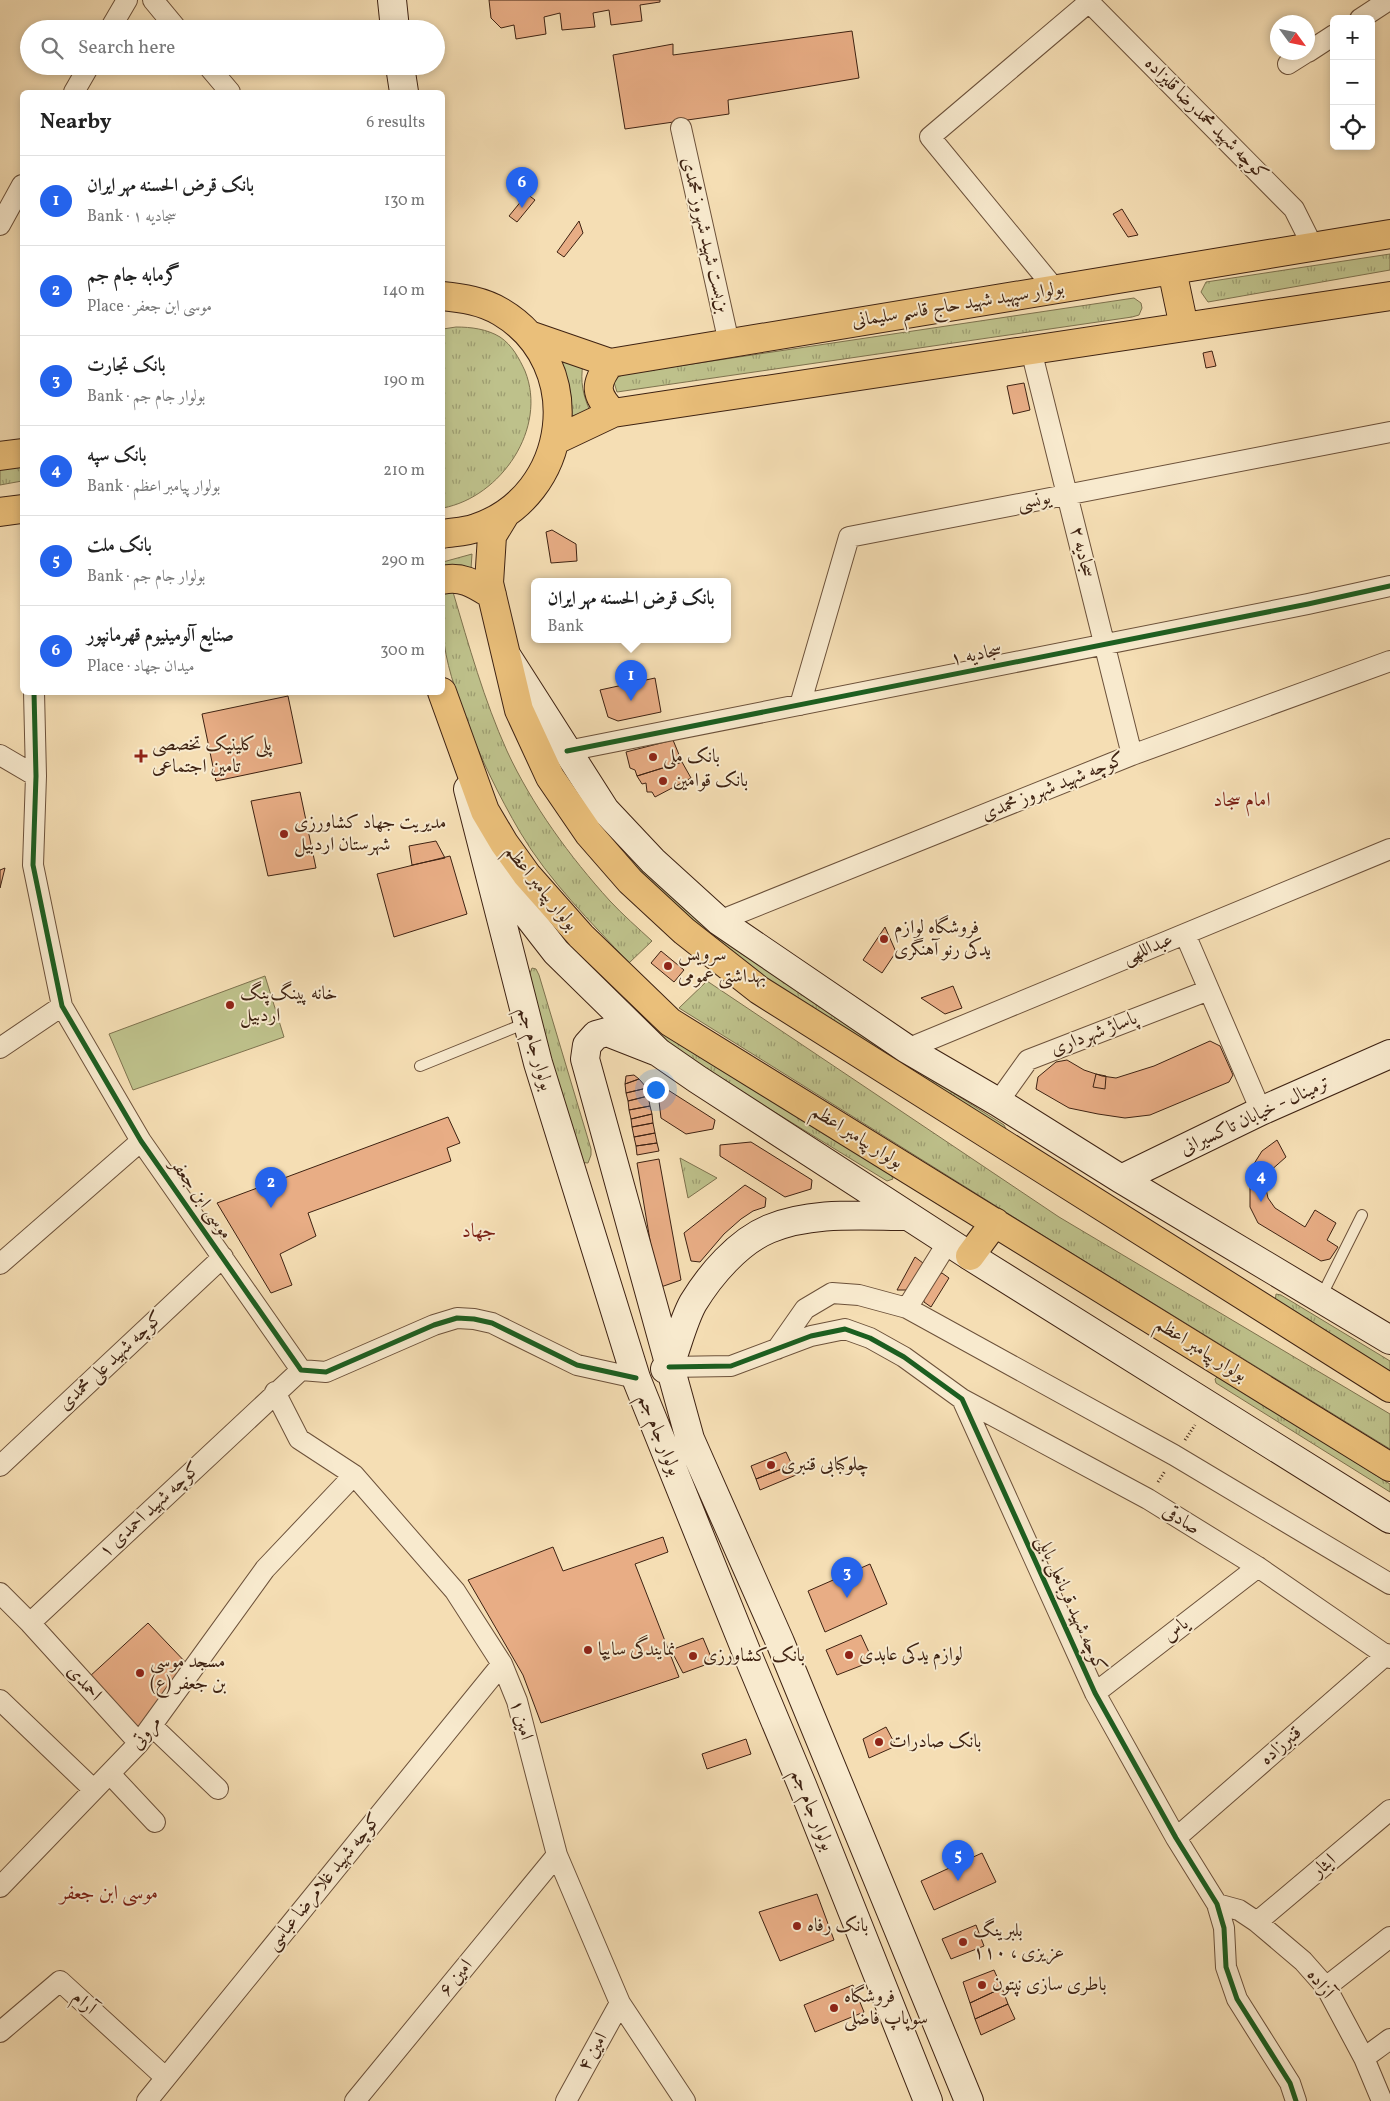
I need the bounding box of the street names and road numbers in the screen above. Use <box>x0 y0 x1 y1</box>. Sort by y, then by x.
street label: کوچه شهید محمدرضا قلیزاده <box>1138 51 1274 187</box>
street label: بن‌بست شهید شهروز محمدی <box>674 155 736 316</box>
street label: بولوار سپهبد شهید حاج قاسم سلیمانی <box>850 275 1067 340</box>
street label: یونسی <box>1015 485 1054 517</box>
street label: سجادیه ۲ <box>1063 524 1101 580</box>
street label: سجادیه ۱ <box>948 637 1004 673</box>
street label: کوچه شهید شهروز محمدی <box>977 746 1129 828</box>
street label: بولوار پیامبر اعظم <box>495 839 584 939</box>
street label: عبداللهی <box>1119 927 1177 971</box>
street label: بولوار جام جم <box>507 1004 559 1095</box>
street label: پاساژ شهرداری <box>1047 1005 1142 1062</box>
street label: ترمینال - خیابان تاکسیرانی <box>1176 1070 1334 1162</box>
street label: بولوار پیامبر اعظم <box>804 1098 908 1179</box>
street label: موسی ابن جعفر <box>162 1152 238 1245</box>
street label: کوچه شهید علی محمدی <box>53 1305 169 1417</box>
street label: بولوار پیامبر اعظم <box>1148 1311 1252 1392</box>
street label: بولوار جام جم <box>627 1390 687 1481</box>
street label: کوچه شهید احمدی ۱ <box>93 1456 207 1564</box>
street label: صادقی <box>1157 1498 1205 1542</box>
street label: کوچه شهید قربانعلی بابلی <box>1029 1532 1113 1676</box>
street label: یاس <box>1157 1611 1196 1648</box>
street label: احمدی <box>60 1659 108 1707</box>
street label: امین ۱ <box>503 1697 539 1743</box>
street label: مروتی <box>124 1710 168 1756</box>
street label: قنبرزاده <box>1254 1720 1308 1772</box>
street label: بولوار جام جم <box>780 1765 840 1856</box>
street label: کوچه شهید غلامرضا عباسی <box>260 1808 388 1956</box>
street label: ایثار <box>1305 1848 1342 1885</box>
street label: امین ۶ <box>433 1954 479 2002</box>
street label: آزاده <box>1300 1964 1341 2006</box>
street label: آرام <box>65 1985 103 2024</box>
street label: امین ۴ <box>572 2028 614 2076</box>

